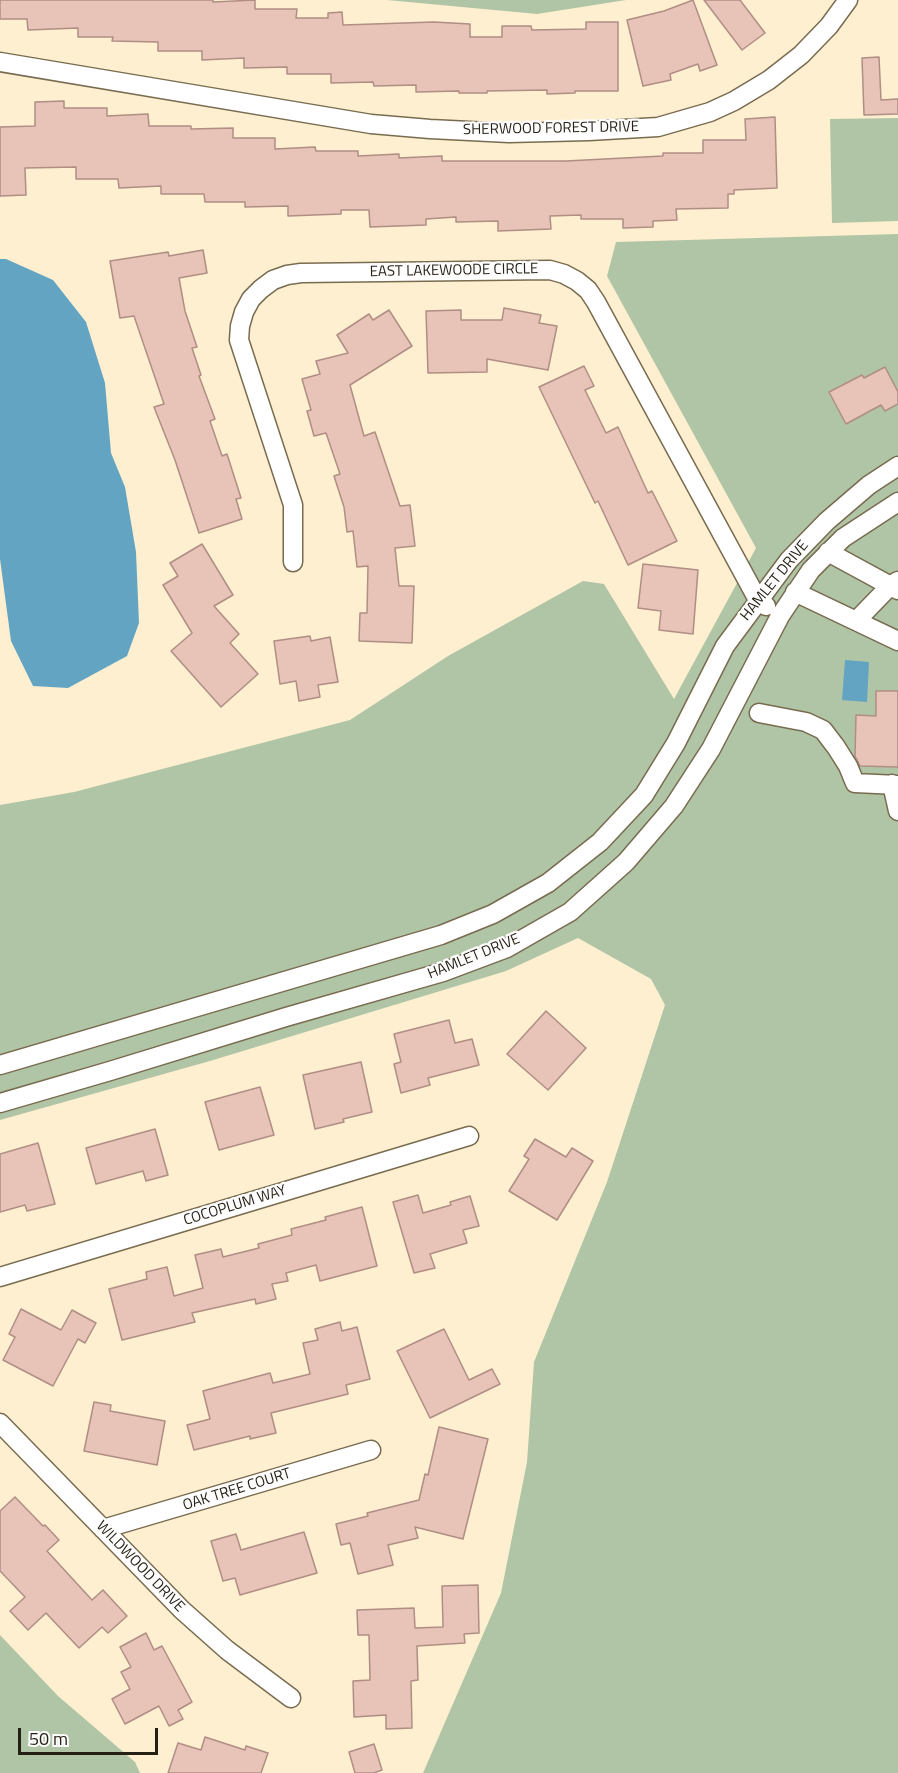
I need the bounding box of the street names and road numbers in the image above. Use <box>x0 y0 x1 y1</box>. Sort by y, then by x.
street label: SHERWOOD FOREST DRIVE <box>463 118 639 140</box>
street label: EAST LAKEWOODE CIRCLE <box>370 261 538 281</box>
street label: HAMLET DRIVE <box>737 537 813 625</box>
street label: HAMLET DRIVE <box>425 930 523 984</box>
street label: COCOPLUM WAY <box>181 1182 289 1230</box>
street label: OAK TREE COURT <box>181 1465 293 1515</box>
street label: WILDWOOD DRIVE <box>92 1518 188 1616</box>

